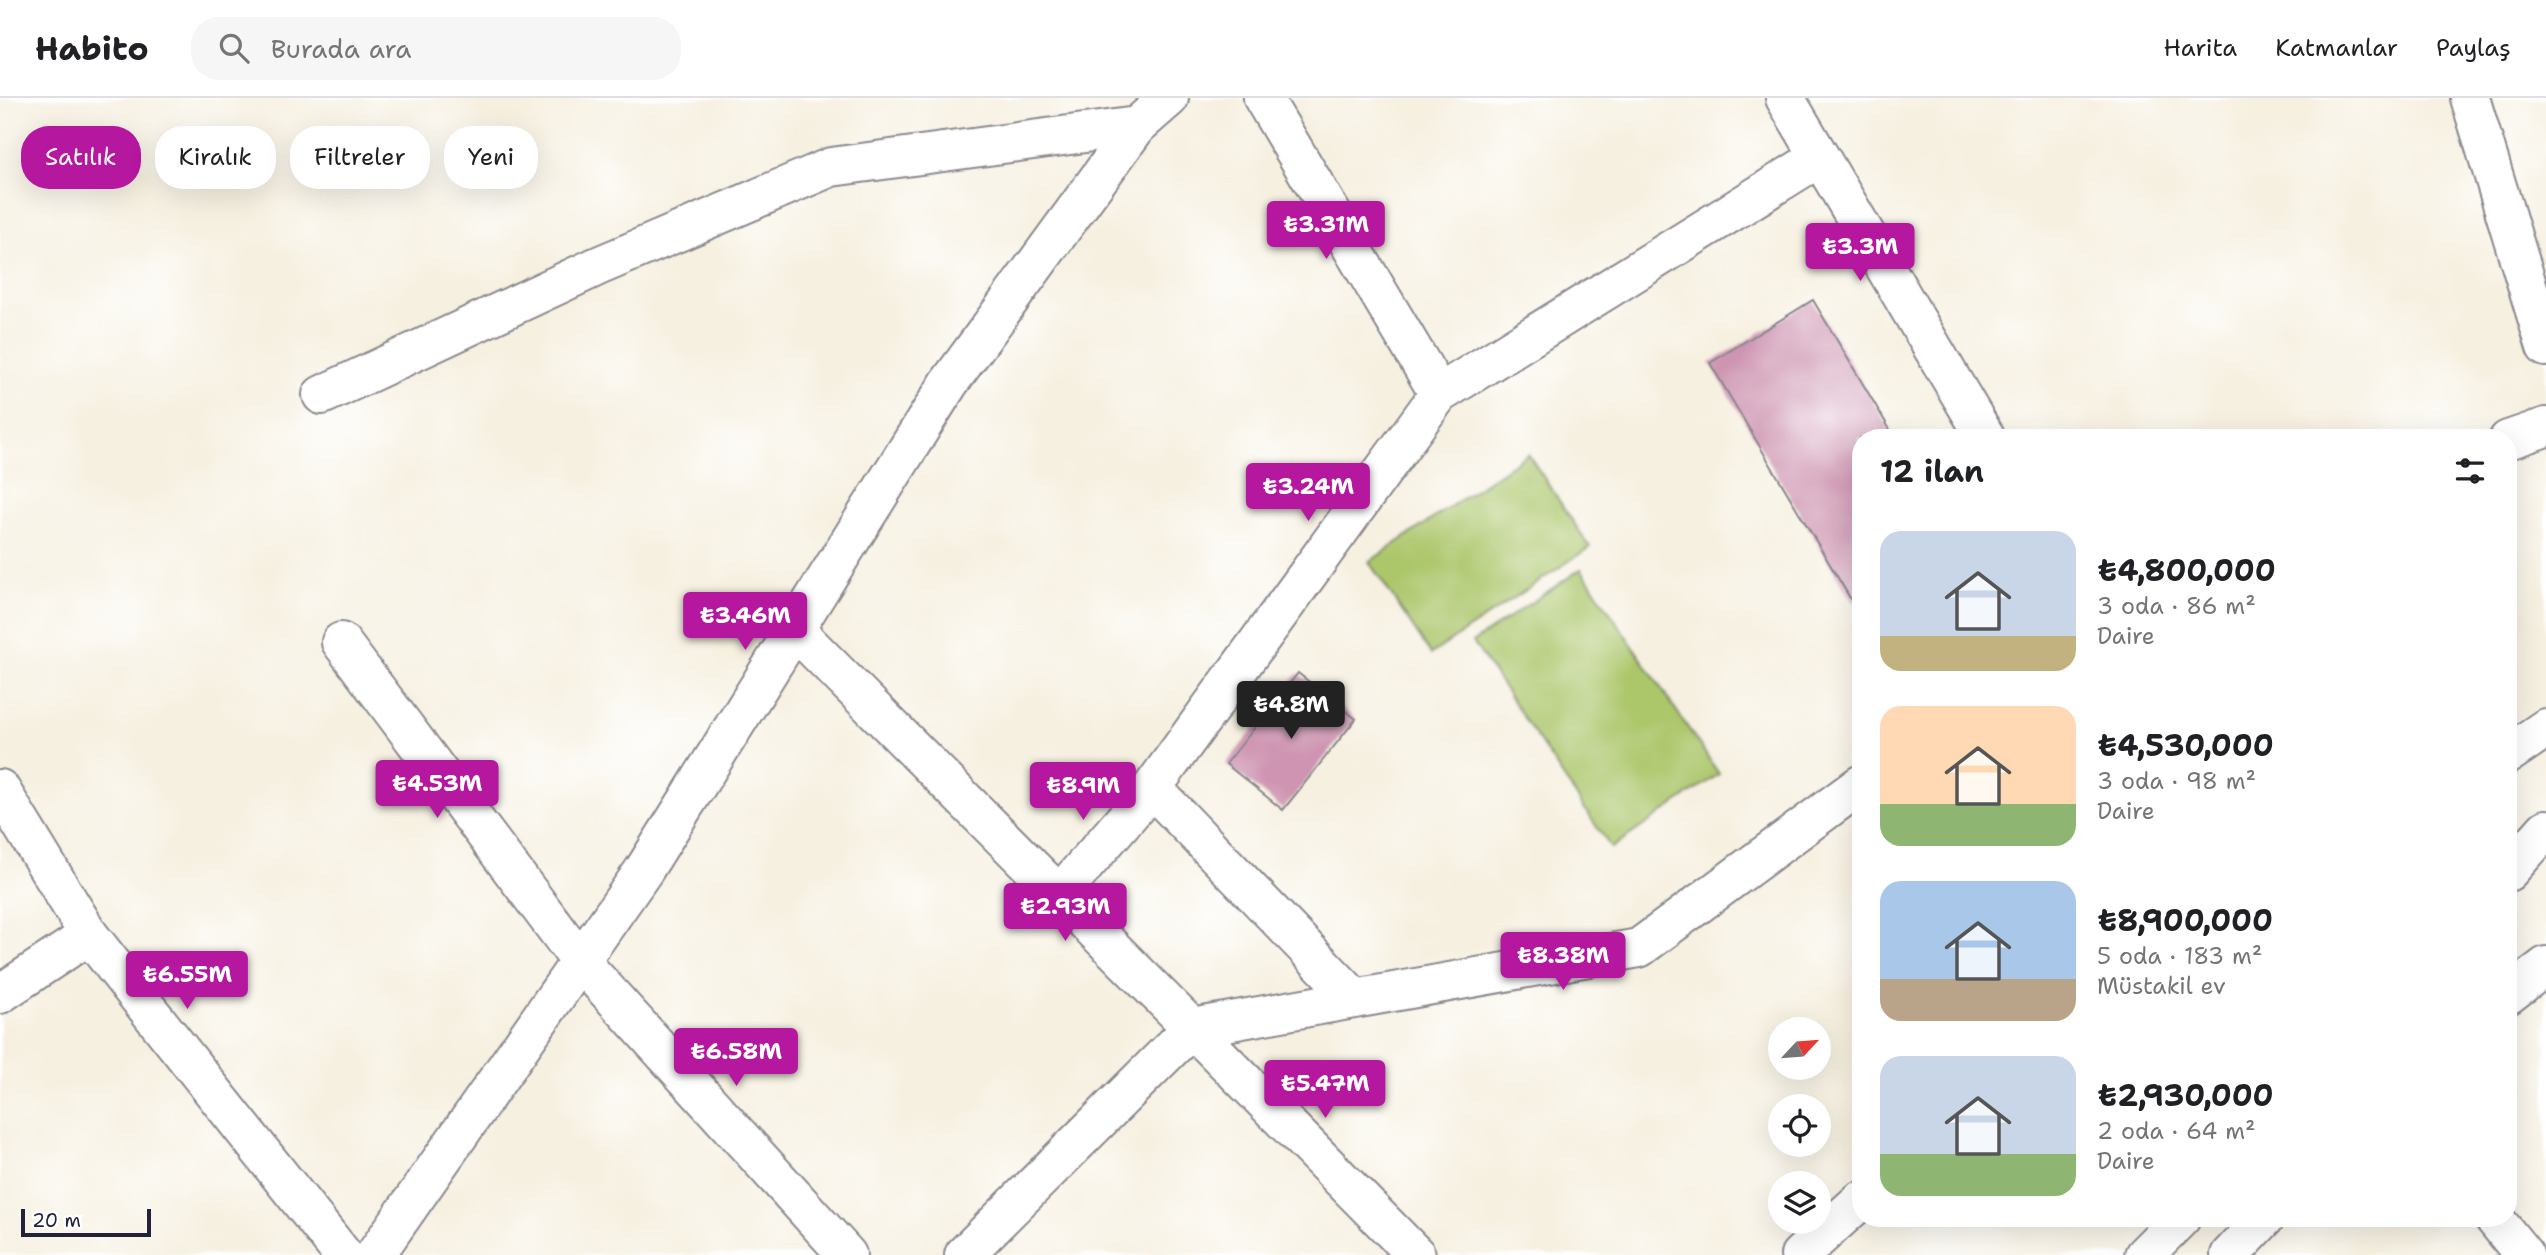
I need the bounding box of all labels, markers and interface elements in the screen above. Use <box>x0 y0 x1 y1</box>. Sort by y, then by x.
search box <box>191 17 681 80</box>
text: Habito <box>35 26 149 71</box>
icon: search <box>215 29 253 67</box>
text: Burada ara <box>271 31 411 66</box>
text: Harita <box>2164 32 2237 64</box>
text: Katmanlar <box>2275 32 2398 64</box>
text: Paylaş <box>2436 32 2511 64</box>
chip: Satılık <box>21 126 141 189</box>
chip: Kiralık <box>155 126 276 189</box>
chip: Filtreler <box>290 126 430 189</box>
chip: Yeni <box>444 126 538 189</box>
pin: ₺3.31M <box>1269 202 1383 261</box>
text: ₺3.31M <box>1283 209 1369 239</box>
pin: ₺3.3M <box>1811 223 1909 283</box>
text: ₺3.3M <box>1822 231 1898 261</box>
text: 12 ilan <box>1880 451 1984 492</box>
icon: filters <box>2451 452 2489 490</box>
pin: ₺3.24M <box>1251 464 1365 523</box>
text: ₺3.24M <box>1262 471 1354 501</box>
text: ₺4,800,000 <box>2097 550 2276 591</box>
icon: home <box>1936 559 2020 643</box>
text: 3 oda · 86 m² <box>2097 591 2256 621</box>
pin: ₺3.46M <box>688 592 802 652</box>
text: ₺3.46M <box>699 600 791 630</box>
text: Daire <box>2097 621 2155 651</box>
pin: ₺4.8M <box>1242 682 1340 741</box>
text: ₺4.8M <box>1253 689 1329 719</box>
text: ₺4,530,000 <box>2097 725 2274 766</box>
icon: home <box>1936 734 2020 818</box>
pin: ₺4.53M <box>380 760 494 820</box>
pin: ₺8.9M <box>1034 762 1132 822</box>
text: 3 oda · 98 m² <box>2097 766 2256 796</box>
text: ₺4.53M <box>392 768 482 798</box>
text: ₺8.9M <box>1046 770 1120 800</box>
text: Daire <box>2097 796 2155 826</box>
pin: ₺2.93M <box>1008 884 1122 943</box>
text: ₺2.93M <box>1020 891 1110 921</box>
text: ₺8,900,000 <box>2097 900 2273 941</box>
icon: home <box>1936 909 2020 993</box>
pin: ₺8.38M <box>1506 932 1620 992</box>
text: ₺8.38M <box>1517 940 1609 970</box>
text: 5 oda · 183 m² <box>2097 941 2262 971</box>
pin: ₺6.55M <box>130 951 244 1011</box>
text: ₺6.55M <box>142 959 232 989</box>
text: Müstakil ev <box>2097 971 2226 1001</box>
north arrow <box>1768 1017 1830 1080</box>
map controls <box>1768 1017 1831 1234</box>
pin: ₺6.58M <box>679 1028 793 1088</box>
text: ₺6.58M <box>690 1036 782 1066</box>
pin: ₺5.47M <box>1268 1060 1382 1120</box>
text: ₺5.47M <box>1280 1068 1370 1098</box>
text: ₺2,930,000 <box>2097 1075 2274 1116</box>
icon: home <box>1936 1084 2020 1168</box>
button: locate <box>1768 1094 1831 1157</box>
text: 2 oda · 64 m² <box>2097 1116 2256 1146</box>
text: Daire <box>2097 1146 2155 1176</box>
button: layers <box>1768 1171 1831 1234</box>
scale bar <box>21 1206 150 1238</box>
text: 20 m <box>32 1208 81 1233</box>

